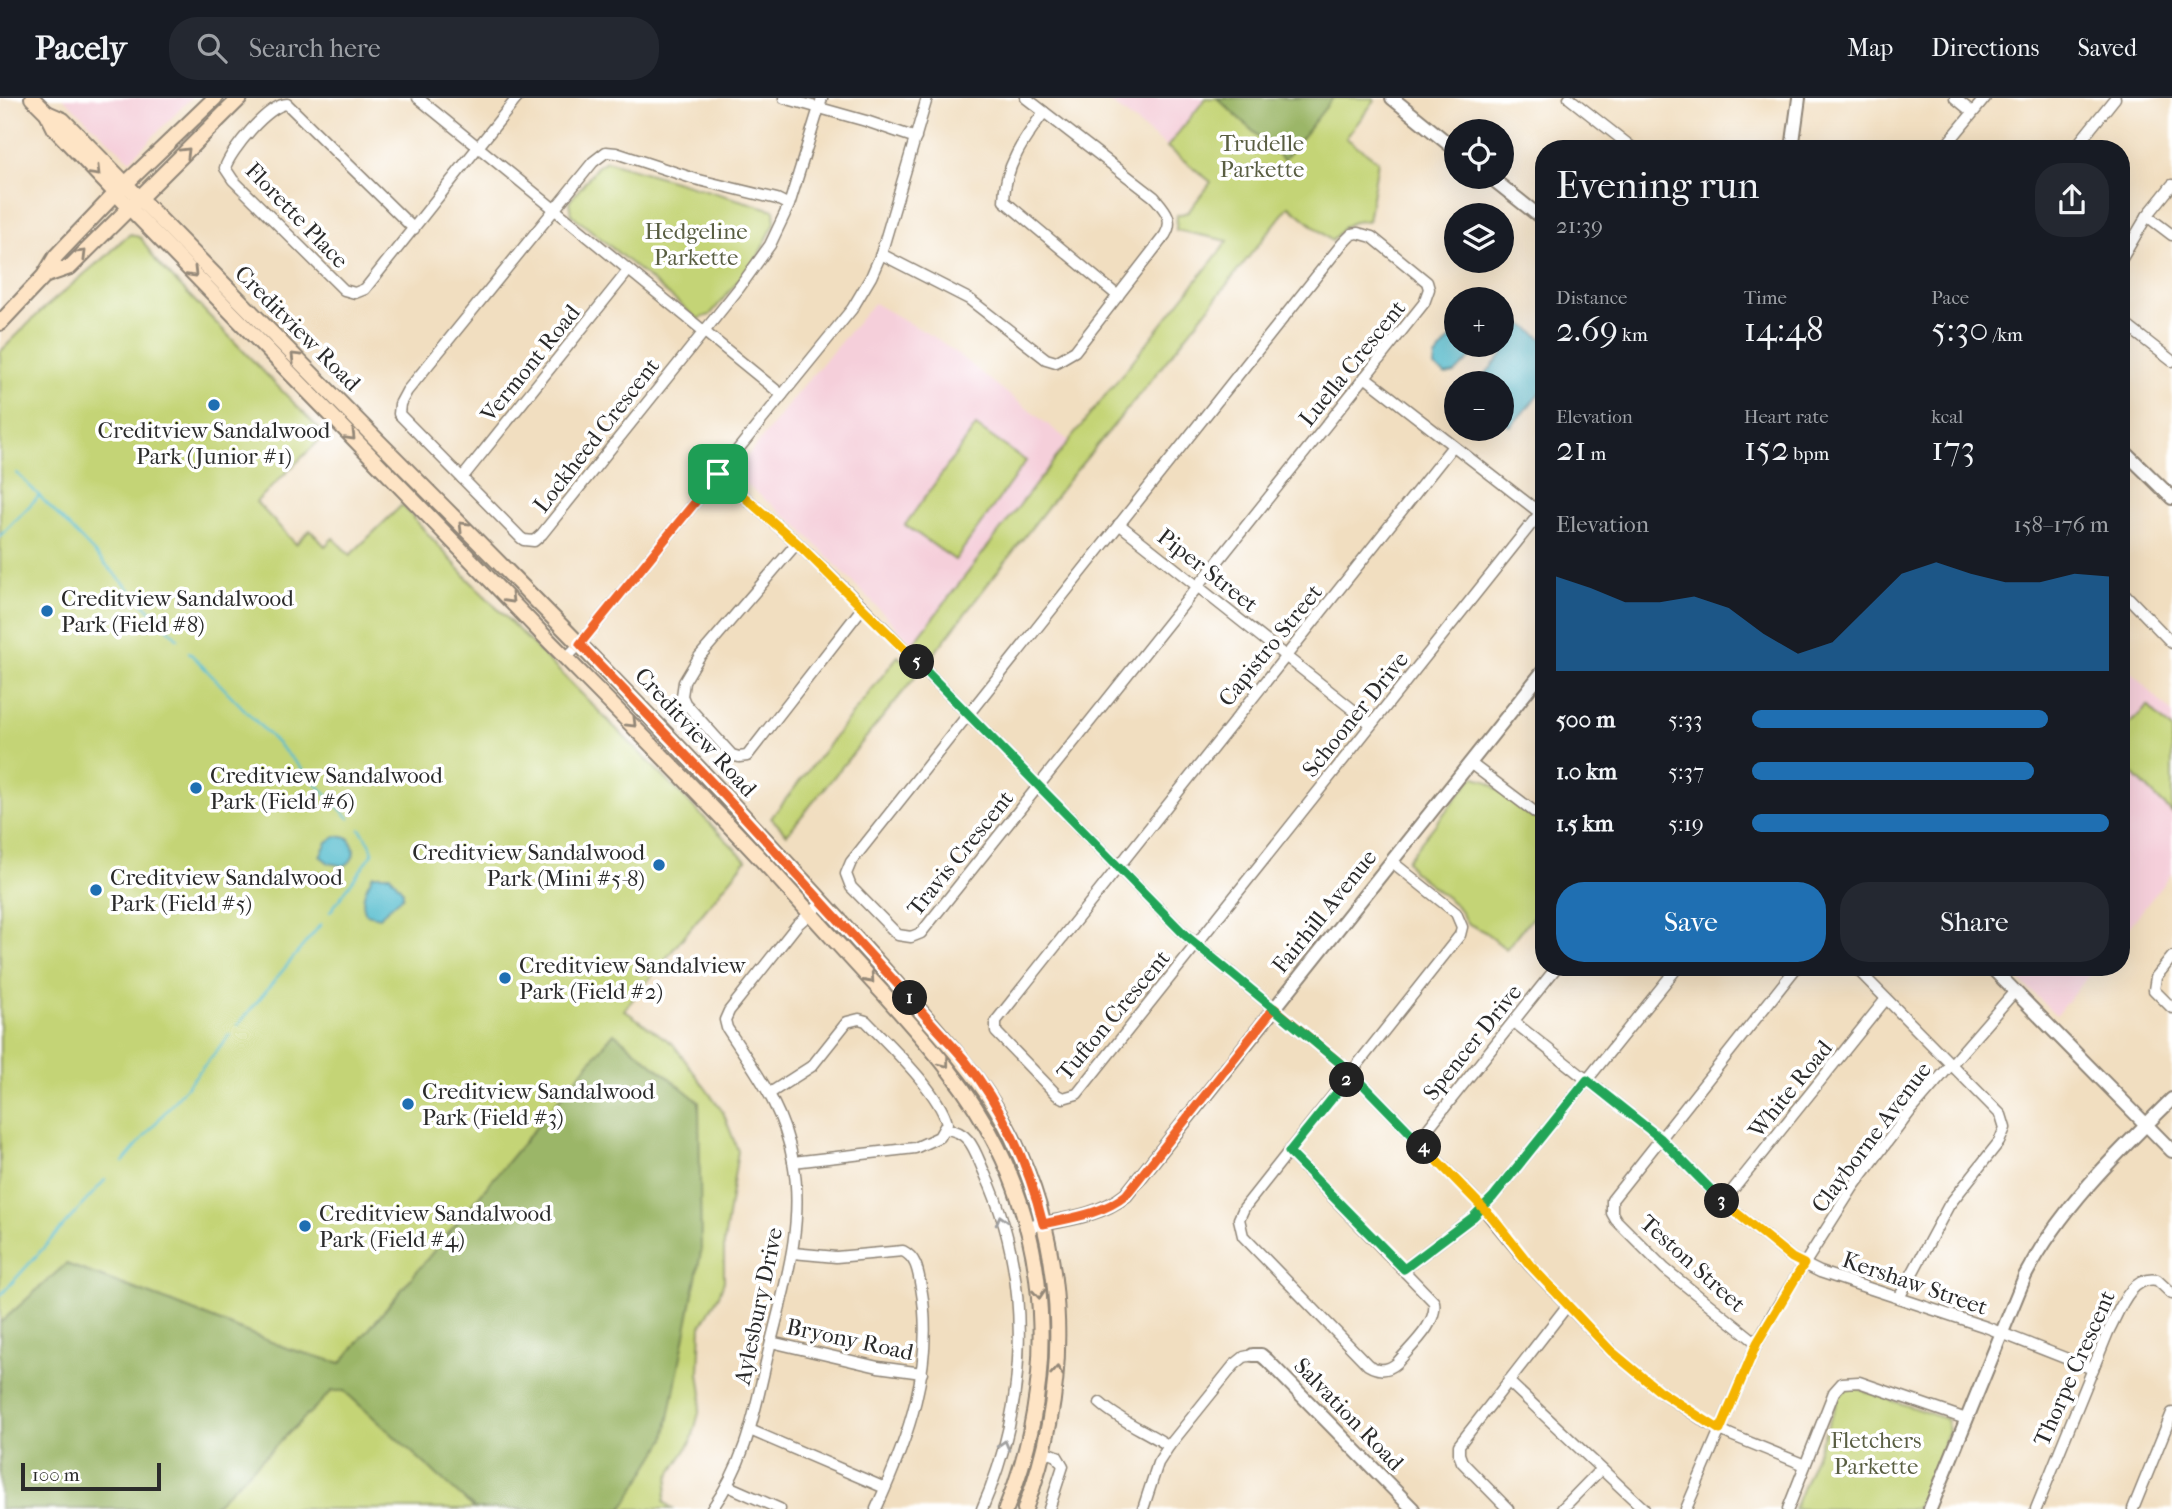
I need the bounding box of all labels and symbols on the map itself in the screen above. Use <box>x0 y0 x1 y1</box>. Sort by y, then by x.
park label: Trudelle Parkette <box>1220 130 1304 183</box>
one-way arrow <box>177 147 190 160</box>
street label: Florette Place <box>240 157 354 274</box>
one-way arrow <box>88 164 101 177</box>
park label: Hedgeline Parkette <box>644 218 748 271</box>
one-way arrow <box>74 250 87 263</box>
street label: Creditview Road <box>229 260 366 397</box>
one-way arrow <box>185 265 197 277</box>
street label: Luella Crescent <box>1293 295 1411 432</box>
street label: Vermont Road <box>474 299 586 428</box>
one-way arrow <box>290 353 303 366</box>
street label: Lockheed Crescent <box>528 353 665 518</box>
marker: Creditview Sandalwood Park (Junior #1) <box>206 397 222 413</box>
place label: Creditview Sandalwood Park (Junior #1) <box>98 417 331 470</box>
one-way arrow <box>343 428 356 441</box>
pin <box>688 444 748 504</box>
one-way arrow <box>458 522 471 535</box>
street label: Piper Street <box>1152 523 1263 618</box>
street label: Capistro Street <box>1213 579 1328 712</box>
place label: Creditview Sandalwood Park (Field #8) <box>61 585 294 638</box>
one-way arrow <box>501 591 514 604</box>
marker: Creditview Sandalwood Park (Field #8) <box>39 603 55 619</box>
pin: 5 <box>900 644 934 680</box>
street label: Schooner Drive <box>1297 646 1414 782</box>
street label: Creditview Road <box>629 662 763 803</box>
one-way arrow <box>624 715 637 728</box>
place label: Creditview Sandalwood Park (Field #6) <box>210 762 443 815</box>
marker: Creditview Sandalwood Park (Field #6) <box>188 780 204 796</box>
street label: Travis Crescent <box>902 785 1019 921</box>
place label: Creditview Sandalwood Park (Mini #5-8) <box>412 839 645 892</box>
street label: Fairhill Avenue <box>1266 844 1382 978</box>
marker: Creditview Sandalwood Park (Mini #5-8) <box>651 857 667 873</box>
place label: Creditview Sandalwood Park (Field #5) <box>110 864 343 917</box>
marker: Creditview Sandalwood Park (Field #5) <box>88 882 104 898</box>
street label: Tufton Crescent <box>1051 945 1176 1086</box>
place label: Creditview Sandalview Park (Field #2) <box>519 952 747 1005</box>
marker: Creditview Sandalview Park (Field #2) <box>497 970 513 986</box>
one-way arrow <box>862 971 874 984</box>
street label: Spencer Drive <box>1417 979 1527 1106</box>
pin: 1 <box>892 981 928 1016</box>
street label: White Road <box>1742 1035 1838 1144</box>
one-way arrow <box>937 1055 949 1068</box>
street label: Clayborne Avenue <box>1806 1057 1937 1218</box>
pin: 2 <box>1330 1062 1364 1098</box>
place label: Creditview Sandalwood Park (Field #3) <box>422 1078 655 1131</box>
marker: Creditview Sandalwood Park (Field #3) <box>400 1096 416 1112</box>
pin: 4 <box>1406 1130 1442 1164</box>
pin: 3 <box>1704 1184 1740 1218</box>
place label: Creditview Sandalwood Park (Field #4) <box>319 1200 552 1253</box>
street label: Teston Street <box>1635 1209 1751 1318</box>
one-way arrow <box>995 1214 1010 1226</box>
marker: Creditview Sandalwood Park (Field #4) <box>297 1218 313 1234</box>
street label: Aylesbury Drive <box>728 1225 788 1388</box>
street label: Kershaw Street <box>1839 1246 1991 1321</box>
street label: Thorpe Crescent <box>2028 1286 2121 1450</box>
one-way arrow <box>1031 1288 1046 1300</box>
street label: Bryony Road <box>784 1313 916 1366</box>
street label: Salvation Road <box>1288 1352 1410 1477</box>
one-way arrow <box>1049 1366 1064 1377</box>
park label: Fletchers Parkette <box>1831 1427 1921 1480</box>
one-way arrow <box>996 1439 1011 1451</box>
scale bar <box>21 1460 161 1492</box>

